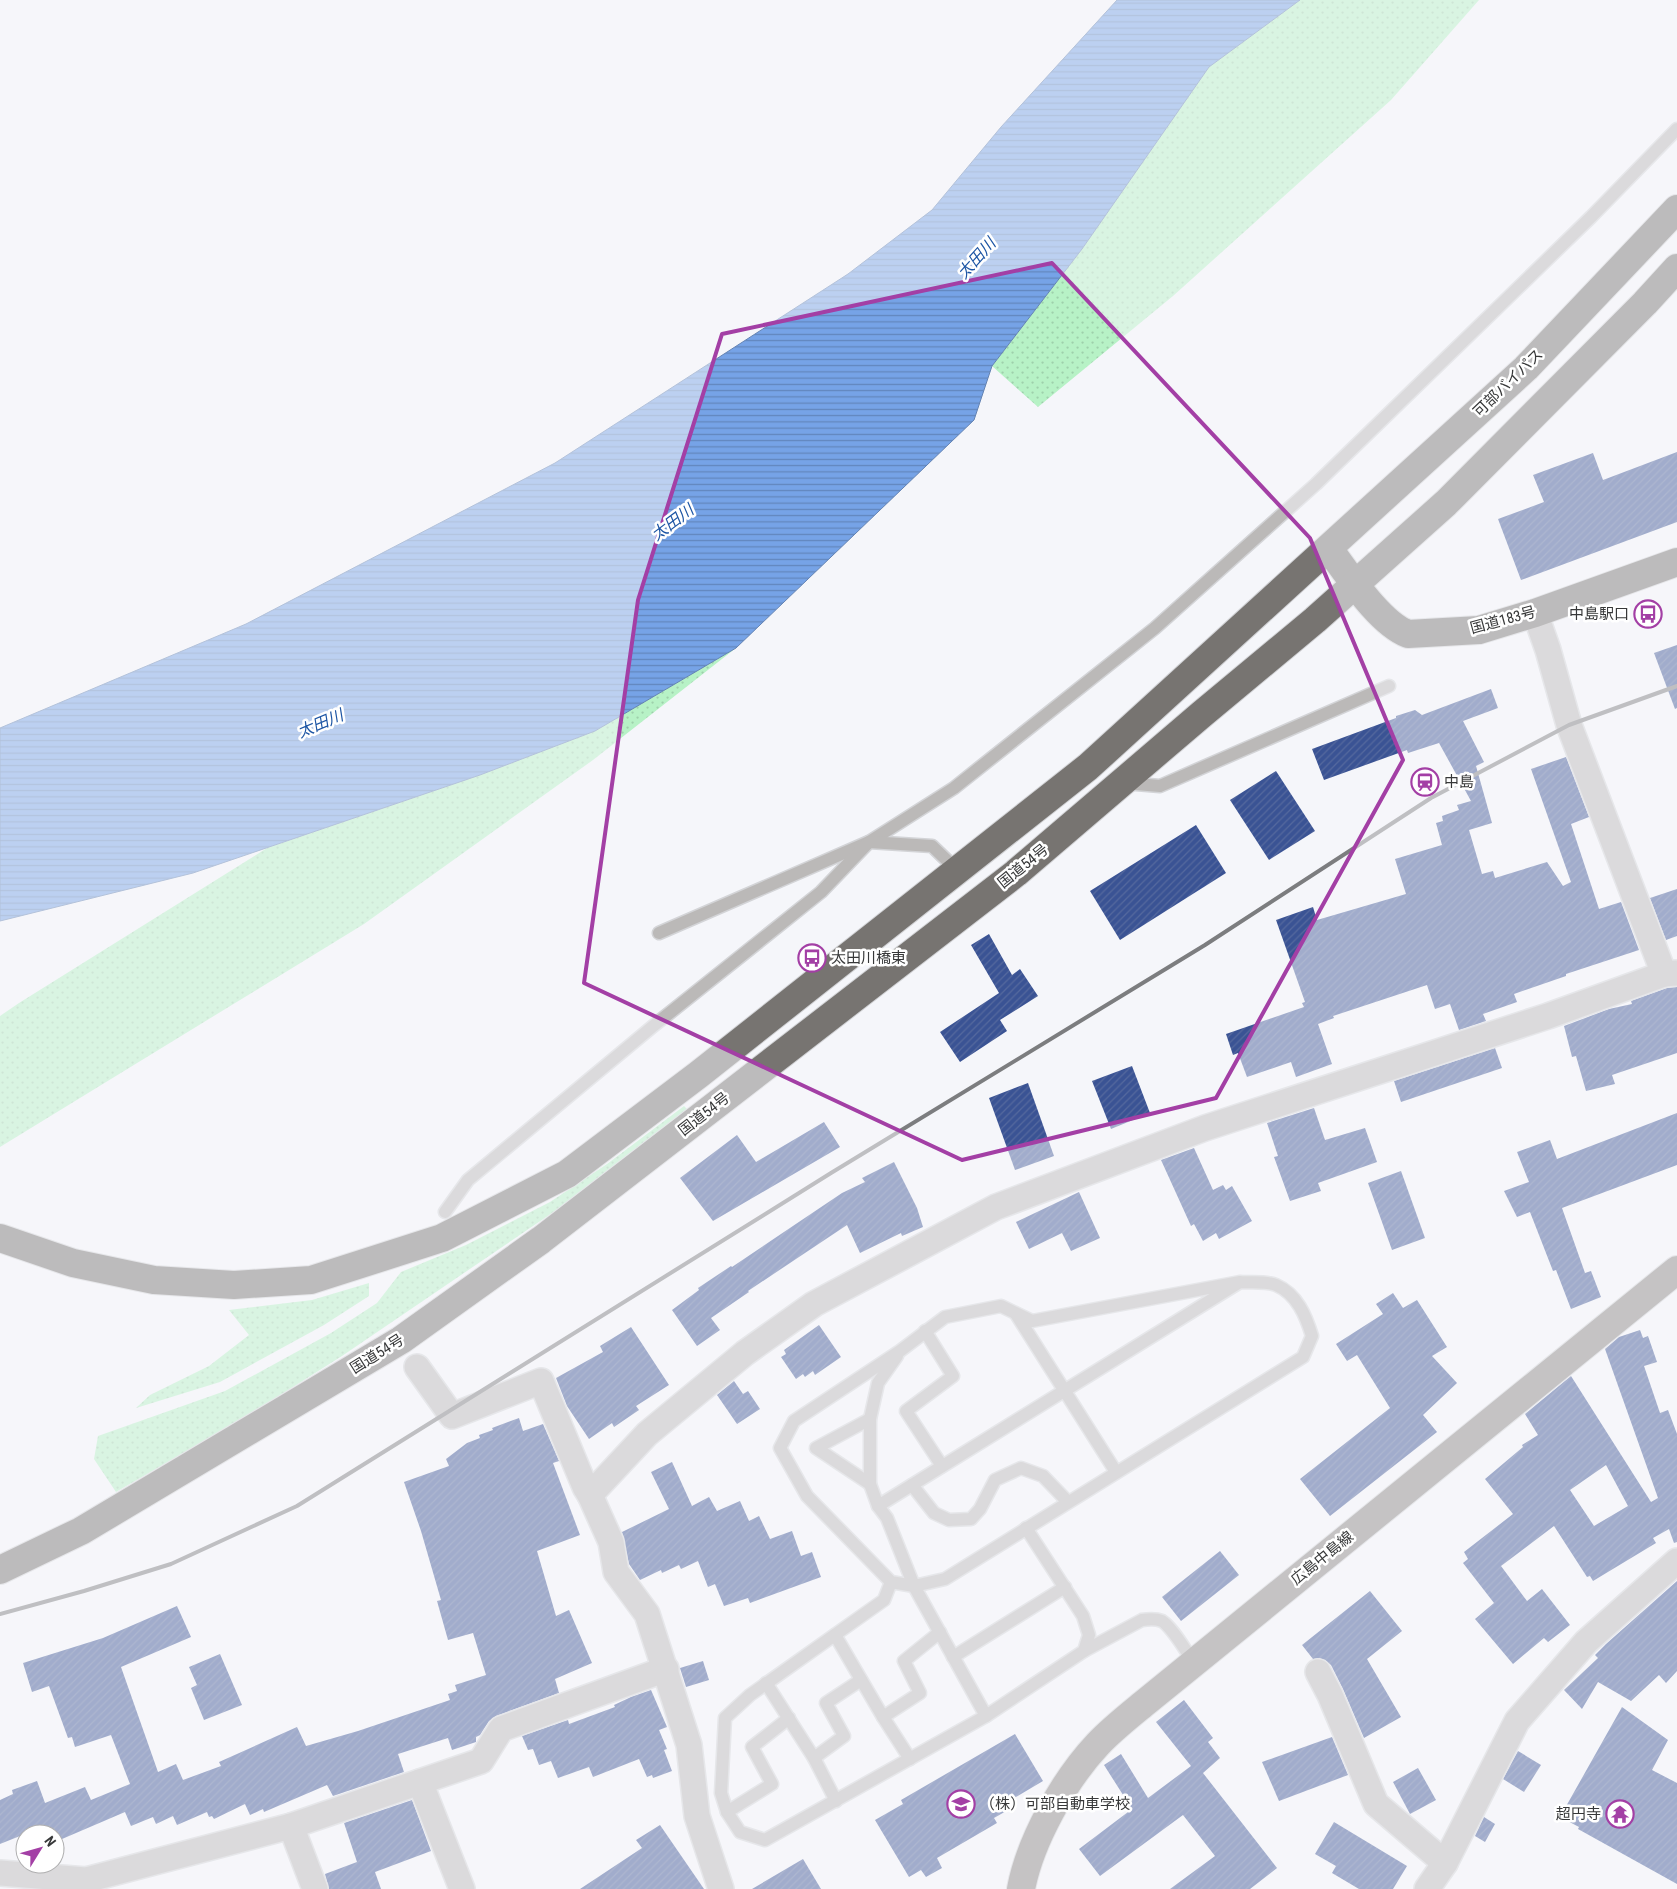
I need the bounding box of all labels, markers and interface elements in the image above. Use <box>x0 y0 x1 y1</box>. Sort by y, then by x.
water label: 太田川 <box>953 233 1001 283</box>
street label: 可部バイパス <box>1469 345 1547 421</box>
water label: 太田川 <box>647 499 699 544</box>
bus stop icon: 中島駅口 <box>1633 599 1663 629</box>
street label: 国道183号 <box>1468 603 1538 637</box>
place label: 中島駅口 <box>1569 605 1629 623</box>
water label: 太田川 <box>294 705 348 742</box>
station icon: 中島 <box>1410 767 1440 797</box>
place label: 中島 <box>1444 773 1474 791</box>
street label: 国道54号 <box>994 840 1052 892</box>
bus stop icon: 太田川橋東 <box>797 943 827 973</box>
place label: 太田川橋東 <box>831 949 906 967</box>
street label: 国道54号 <box>675 1088 733 1140</box>
street label: 国道54号 <box>347 1331 407 1377</box>
street label: 広島中島線 <box>1287 1527 1357 1589</box>
school or university icon: （株）可部自動車学校 <box>946 1789 976 1819</box>
place label: （株）可部自動車学校 <box>980 1795 1130 1813</box>
temple icon: 超円寺 <box>1605 1799 1635 1829</box>
place label: 超円寺 <box>1556 1805 1601 1823</box>
north arrow <box>15 1824 65 1874</box>
text: N <box>41 1833 59 1849</box>

